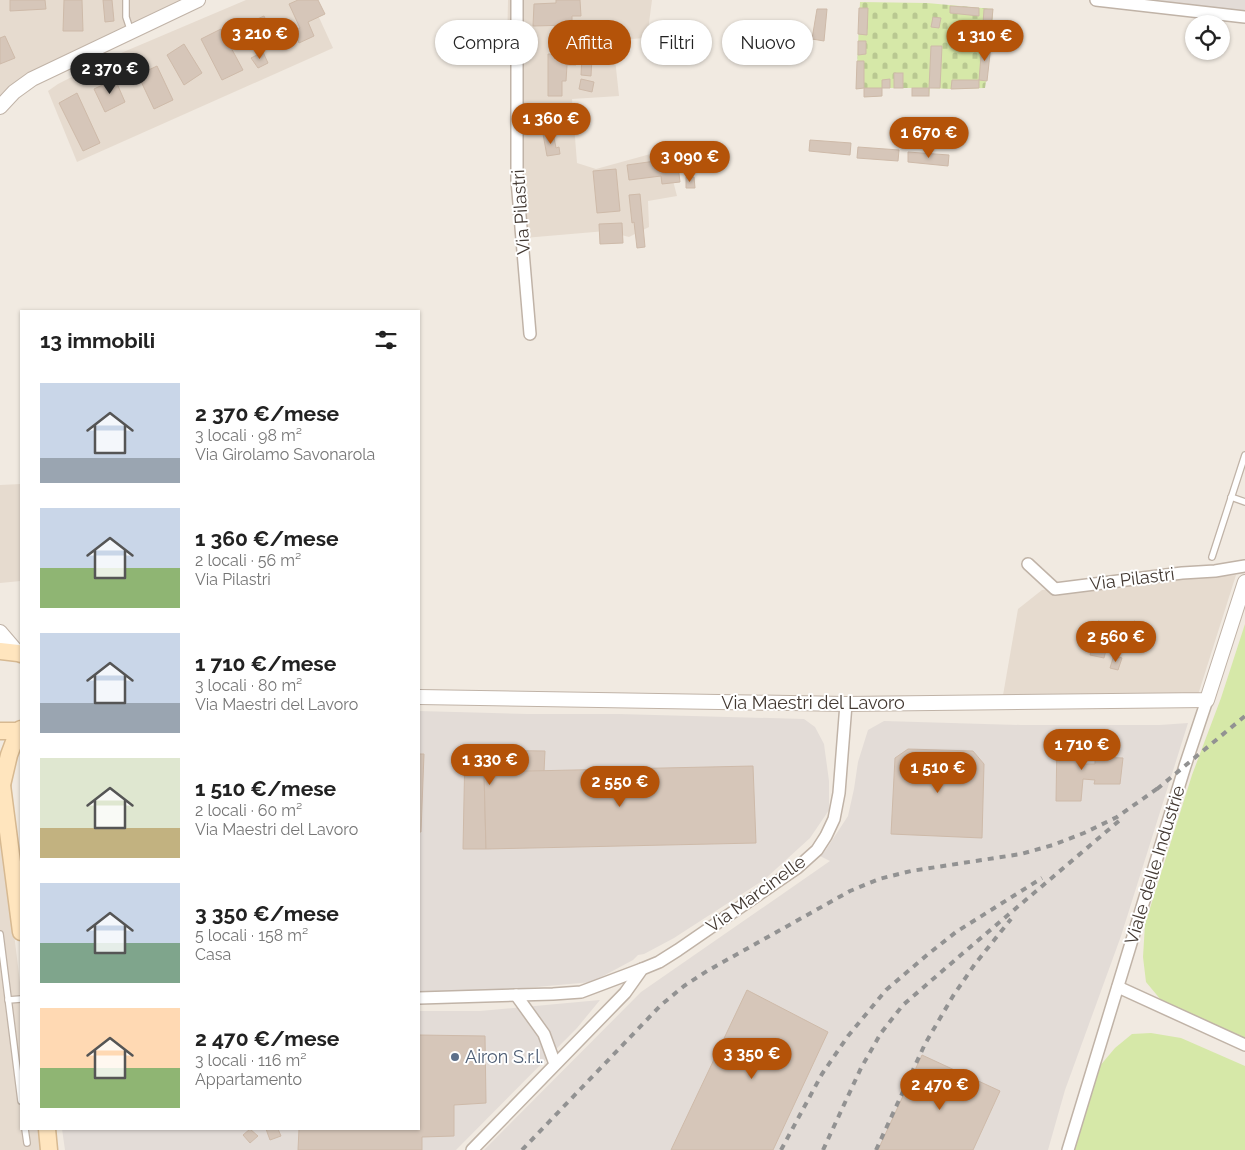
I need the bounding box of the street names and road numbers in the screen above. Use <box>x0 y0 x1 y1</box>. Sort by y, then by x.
street label: Via Pilastri <box>507 169 534 255</box>
street label: Via Pilastri <box>1088 563 1176 594</box>
street label: Via Maestri del Lavoro <box>721 692 905 713</box>
street label: Viale delle Industrie <box>1120 782 1189 947</box>
street label: Via Marcinelle <box>702 850 810 937</box>

